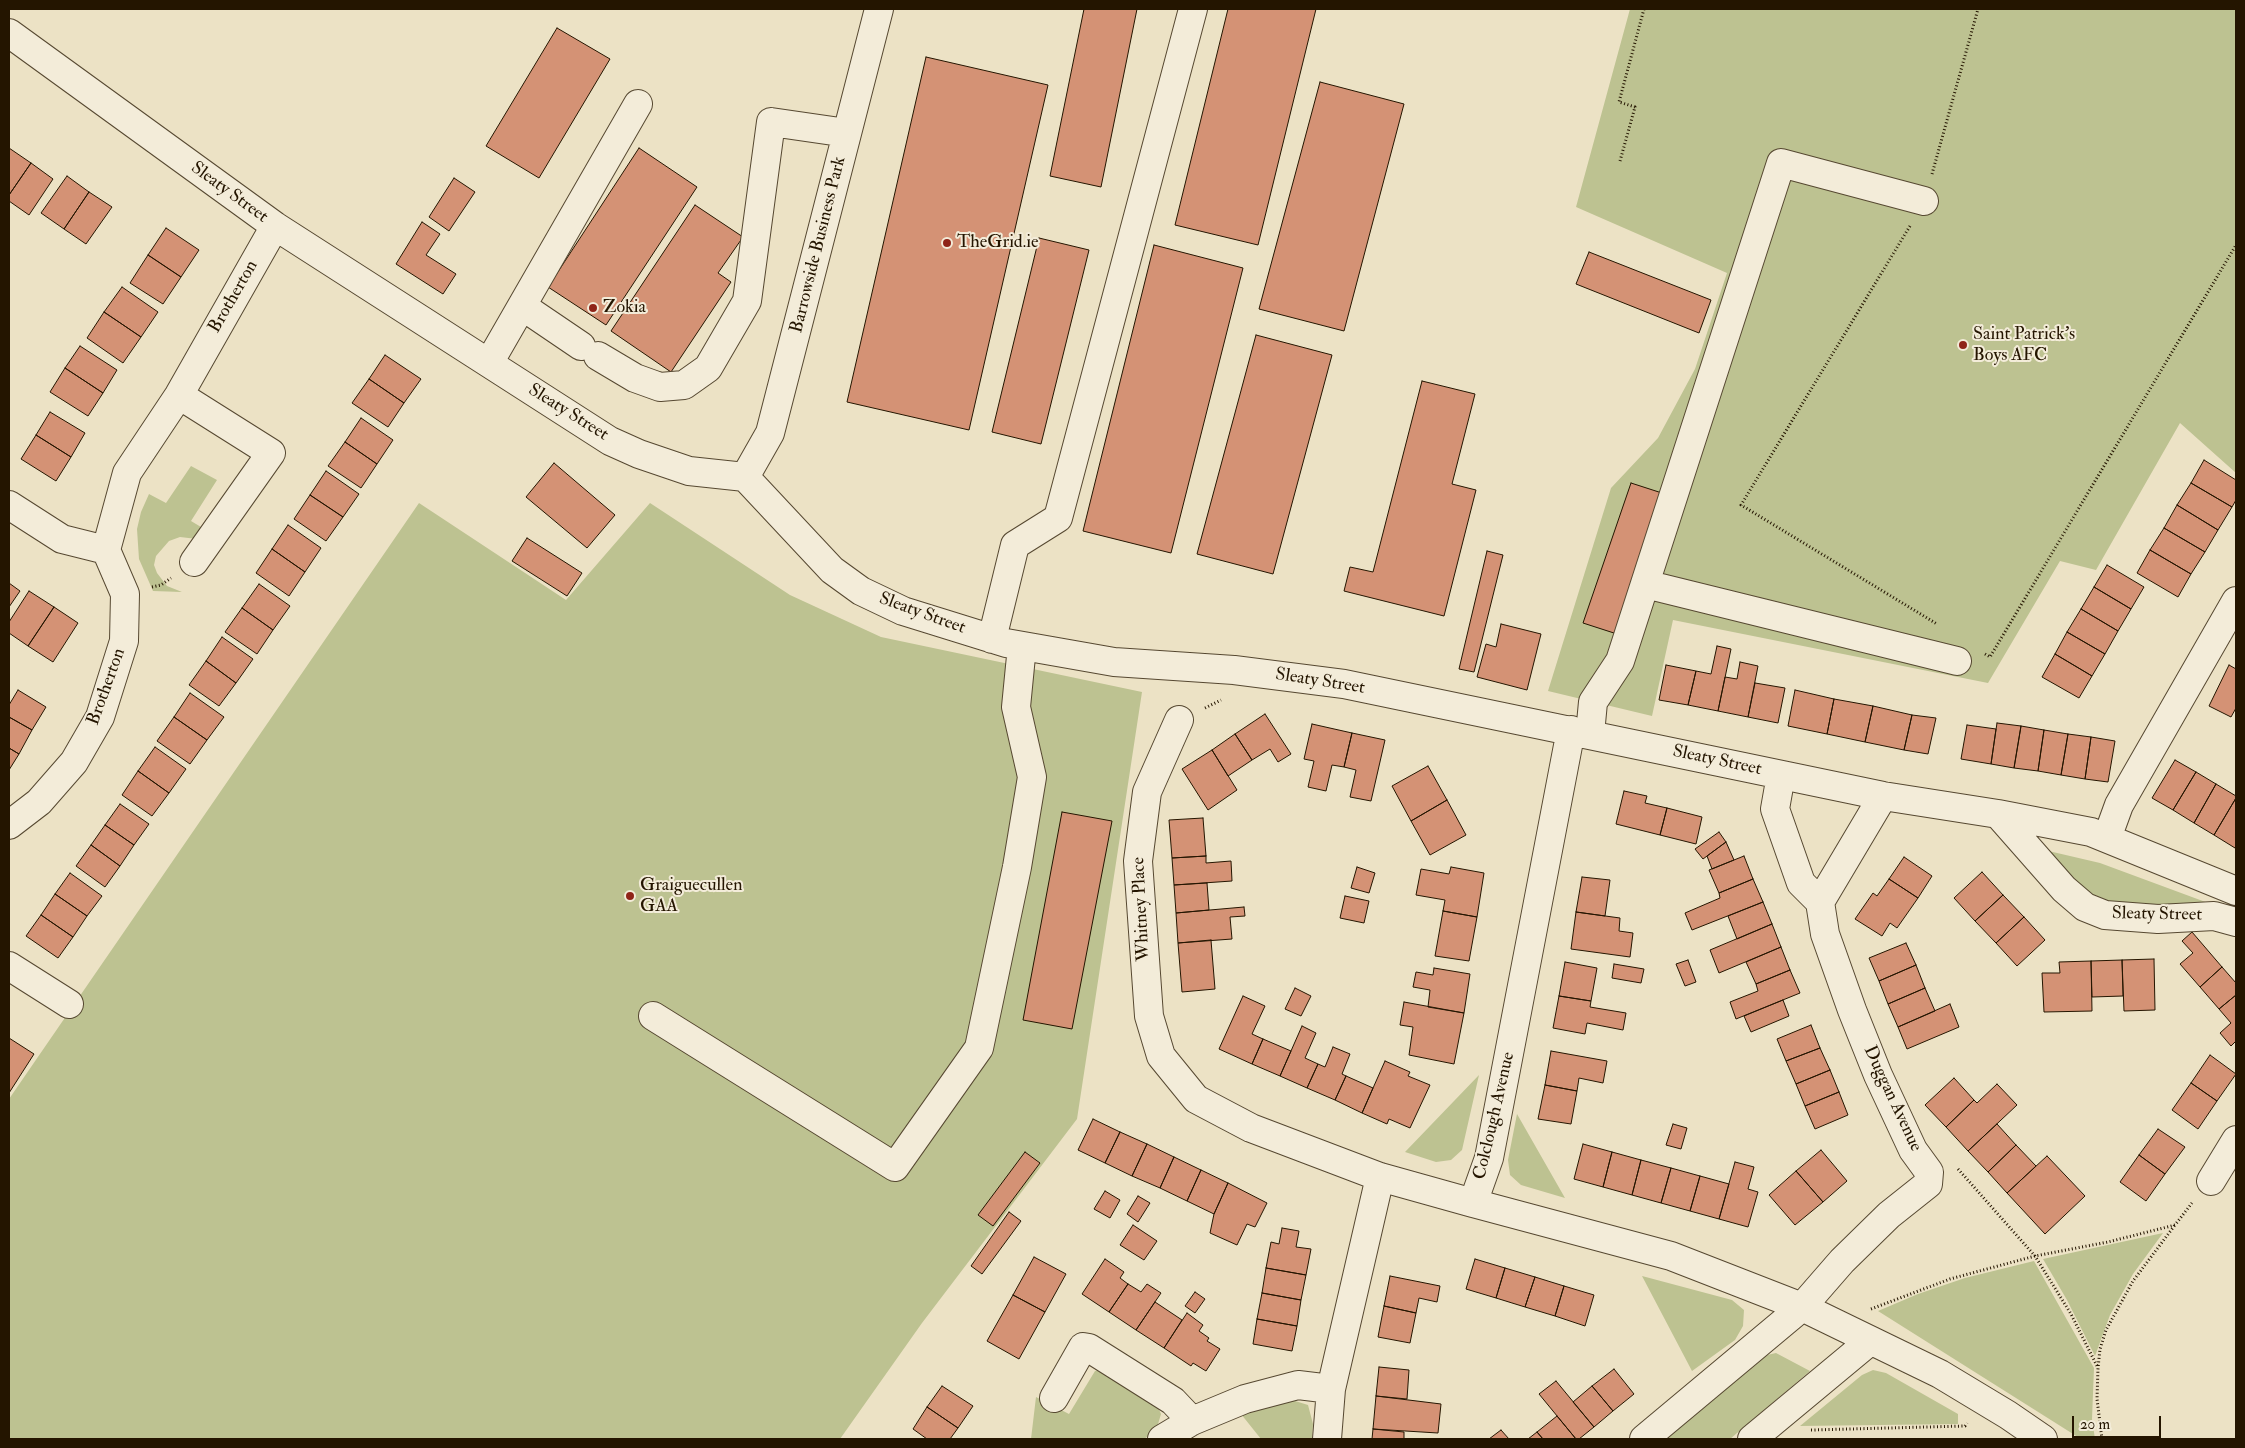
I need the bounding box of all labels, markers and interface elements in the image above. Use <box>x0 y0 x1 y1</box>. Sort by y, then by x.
street label: Barrowside Business Park <box>787 155 851 335</box>
street label: Sleaty Street <box>186 158 272 228</box>
place label: TheGrid.ie <box>957 232 1038 254</box>
marker: TheGrid.ie <box>941 237 953 249</box>
street label: Brotherton <box>205 257 263 337</box>
place label: Zokia <box>603 297 646 319</box>
marker: Zokia <box>587 302 599 314</box>
place label: Saint Patrick's Boys AFC <box>1973 324 2075 366</box>
marker: Saint Patrick's Boys AFC <box>1957 339 1969 351</box>
street label: Sleaty Street <box>524 380 612 446</box>
street label: Sleaty Street <box>876 588 968 640</box>
street label: Brotherton <box>83 646 131 728</box>
street label: Sleaty Street <box>1274 664 1366 700</box>
street label: Sleaty Street <box>1671 741 1763 781</box>
street label: Whitney Place <box>1128 856 1156 962</box>
place label: Graiguecullen GAA <box>640 875 742 918</box>
marker: Graiguecullen GAA <box>624 890 636 902</box>
street label: Sleaty Street <box>2112 903 2202 927</box>
street label: Duggan Avenue <box>1858 1043 1926 1155</box>
street label: Colclough Avenue <box>1470 1050 1520 1182</box>
scale bar <box>2075 1406 2164 1438</box>
text: 20 m <box>2080 1415 2110 1434</box>

